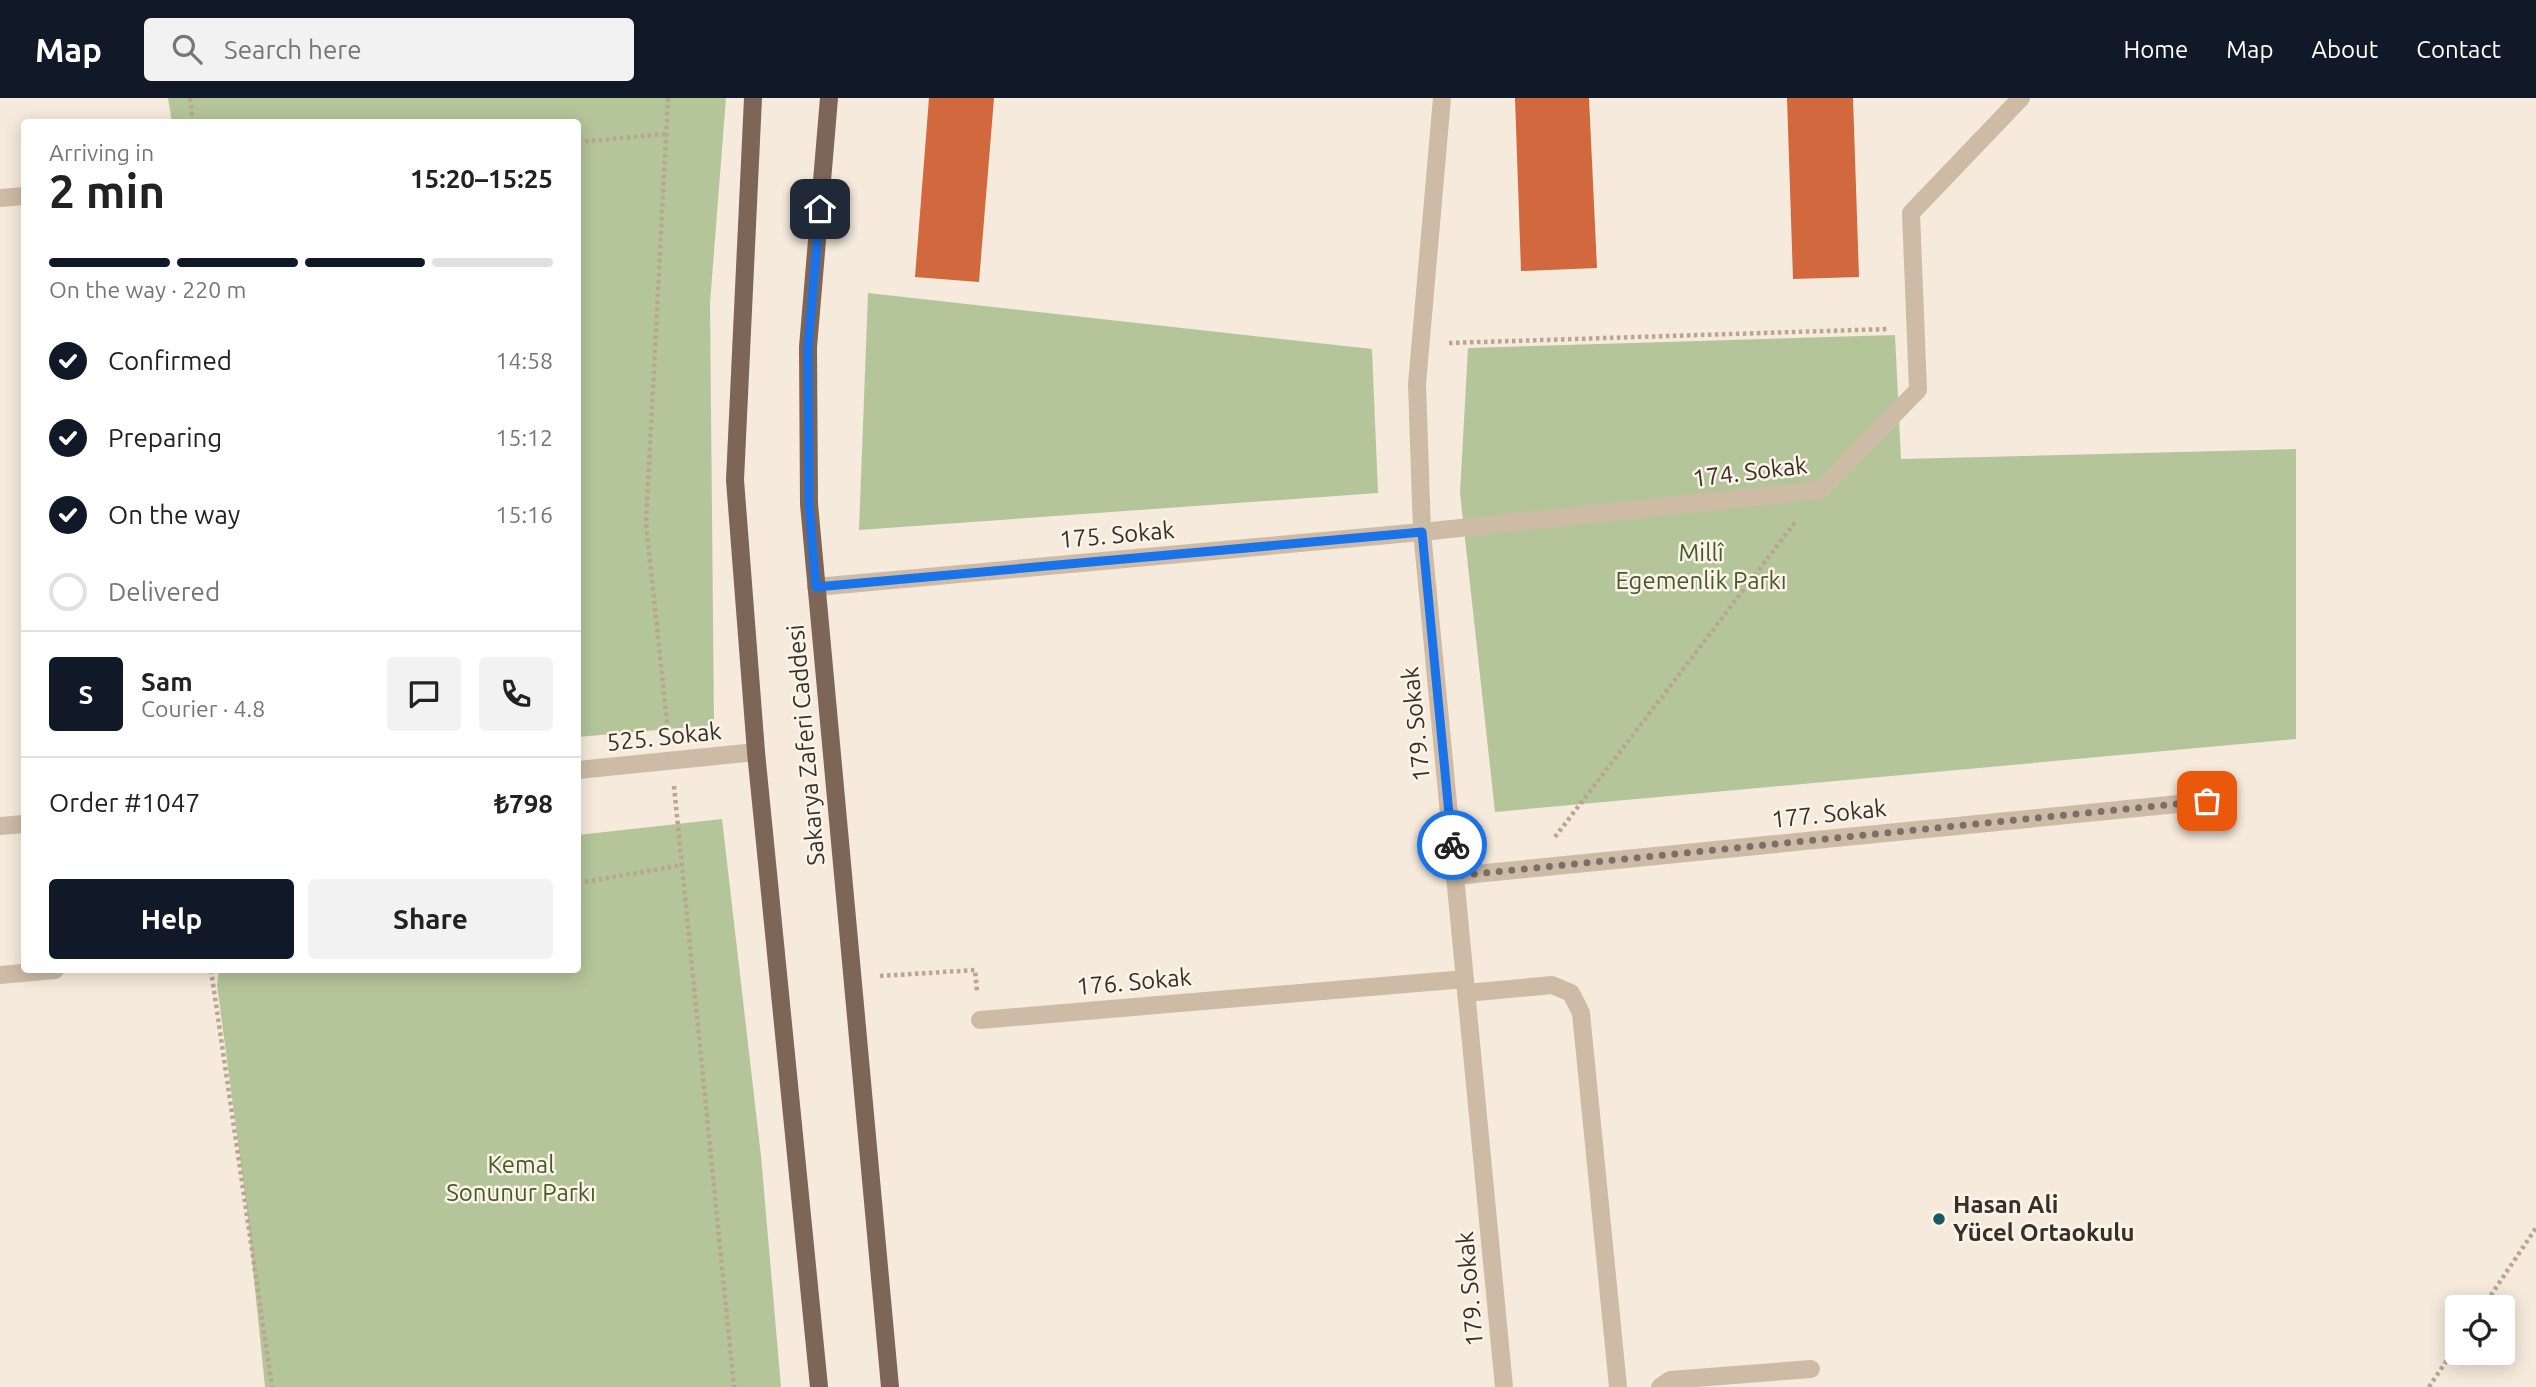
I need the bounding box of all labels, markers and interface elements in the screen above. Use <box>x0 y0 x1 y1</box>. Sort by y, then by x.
search box <box>144 18 634 81</box>
icon: search <box>168 30 206 68</box>
text: Map <box>35 31 102 68</box>
text: Search here <box>224 35 362 64</box>
text: Home <box>2123 36 2188 63</box>
text: Map <box>2226 36 2273 63</box>
text: About <box>2311 36 2378 63</box>
text: Contact <box>2416 36 2501 63</box>
text: Arriving in <box>49 140 154 165</box>
text: 15:20–15:25 <box>410 164 553 193</box>
text: 2 min <box>49 165 165 217</box>
pin <box>790 179 850 239</box>
icon: home <box>801 190 839 228</box>
text: On the way · 220 m <box>49 277 246 302</box>
icon: check <box>49 342 87 380</box>
text: Confirmed <box>108 346 232 375</box>
text: 14:58 <box>495 348 553 373</box>
icon: check <box>49 419 87 457</box>
text: Preparing <box>108 423 222 452</box>
text: 15:12 <box>495 425 553 450</box>
street label: 174. Sokak <box>1691 451 1809 492</box>
icon: check <box>49 496 87 534</box>
text: On the way <box>108 500 240 529</box>
text: 15:16 <box>495 502 553 527</box>
street label: 175. Sokak <box>1058 516 1176 553</box>
park label: Millî Egemenlik Parkı <box>1615 539 1787 594</box>
text: Delivered <box>108 577 220 606</box>
street label: Sakarya Zaferi Caddesi <box>782 623 829 867</box>
button: chat <box>387 657 461 731</box>
button: phone <box>479 657 553 731</box>
street label: 179. Sokak <box>1396 665 1435 783</box>
text: Sam <box>141 667 193 696</box>
text: S <box>79 680 93 709</box>
text: Courier · 4.8 <box>141 696 265 721</box>
street label: 525. Sokak <box>605 717 723 756</box>
pin <box>2177 771 2237 831</box>
icon: bag <box>2188 782 2226 820</box>
text: Order #1047 <box>49 788 200 817</box>
text: ₺798 <box>494 789 553 818</box>
street label: 177. Sokak <box>1770 794 1888 833</box>
courier <box>1417 810 1487 880</box>
icon: bike <box>1433 826 1471 864</box>
button: Help <box>49 879 294 959</box>
button: Share <box>308 879 553 959</box>
street label: 176. Sokak <box>1075 963 1193 1000</box>
park label: Kemal Sonunur Parkı <box>446 1151 596 1206</box>
place label: Hasan Ali Yücel Ortaokulu <box>1953 1191 2135 1246</box>
marker: Hasan Ali Yücel Ortaokulu <box>1931 1211 1947 1227</box>
street label: 179. Sokak <box>1451 1230 1488 1348</box>
map controls <box>2445 1295 2515 1365</box>
button: locate <box>2445 1295 2515 1365</box>

